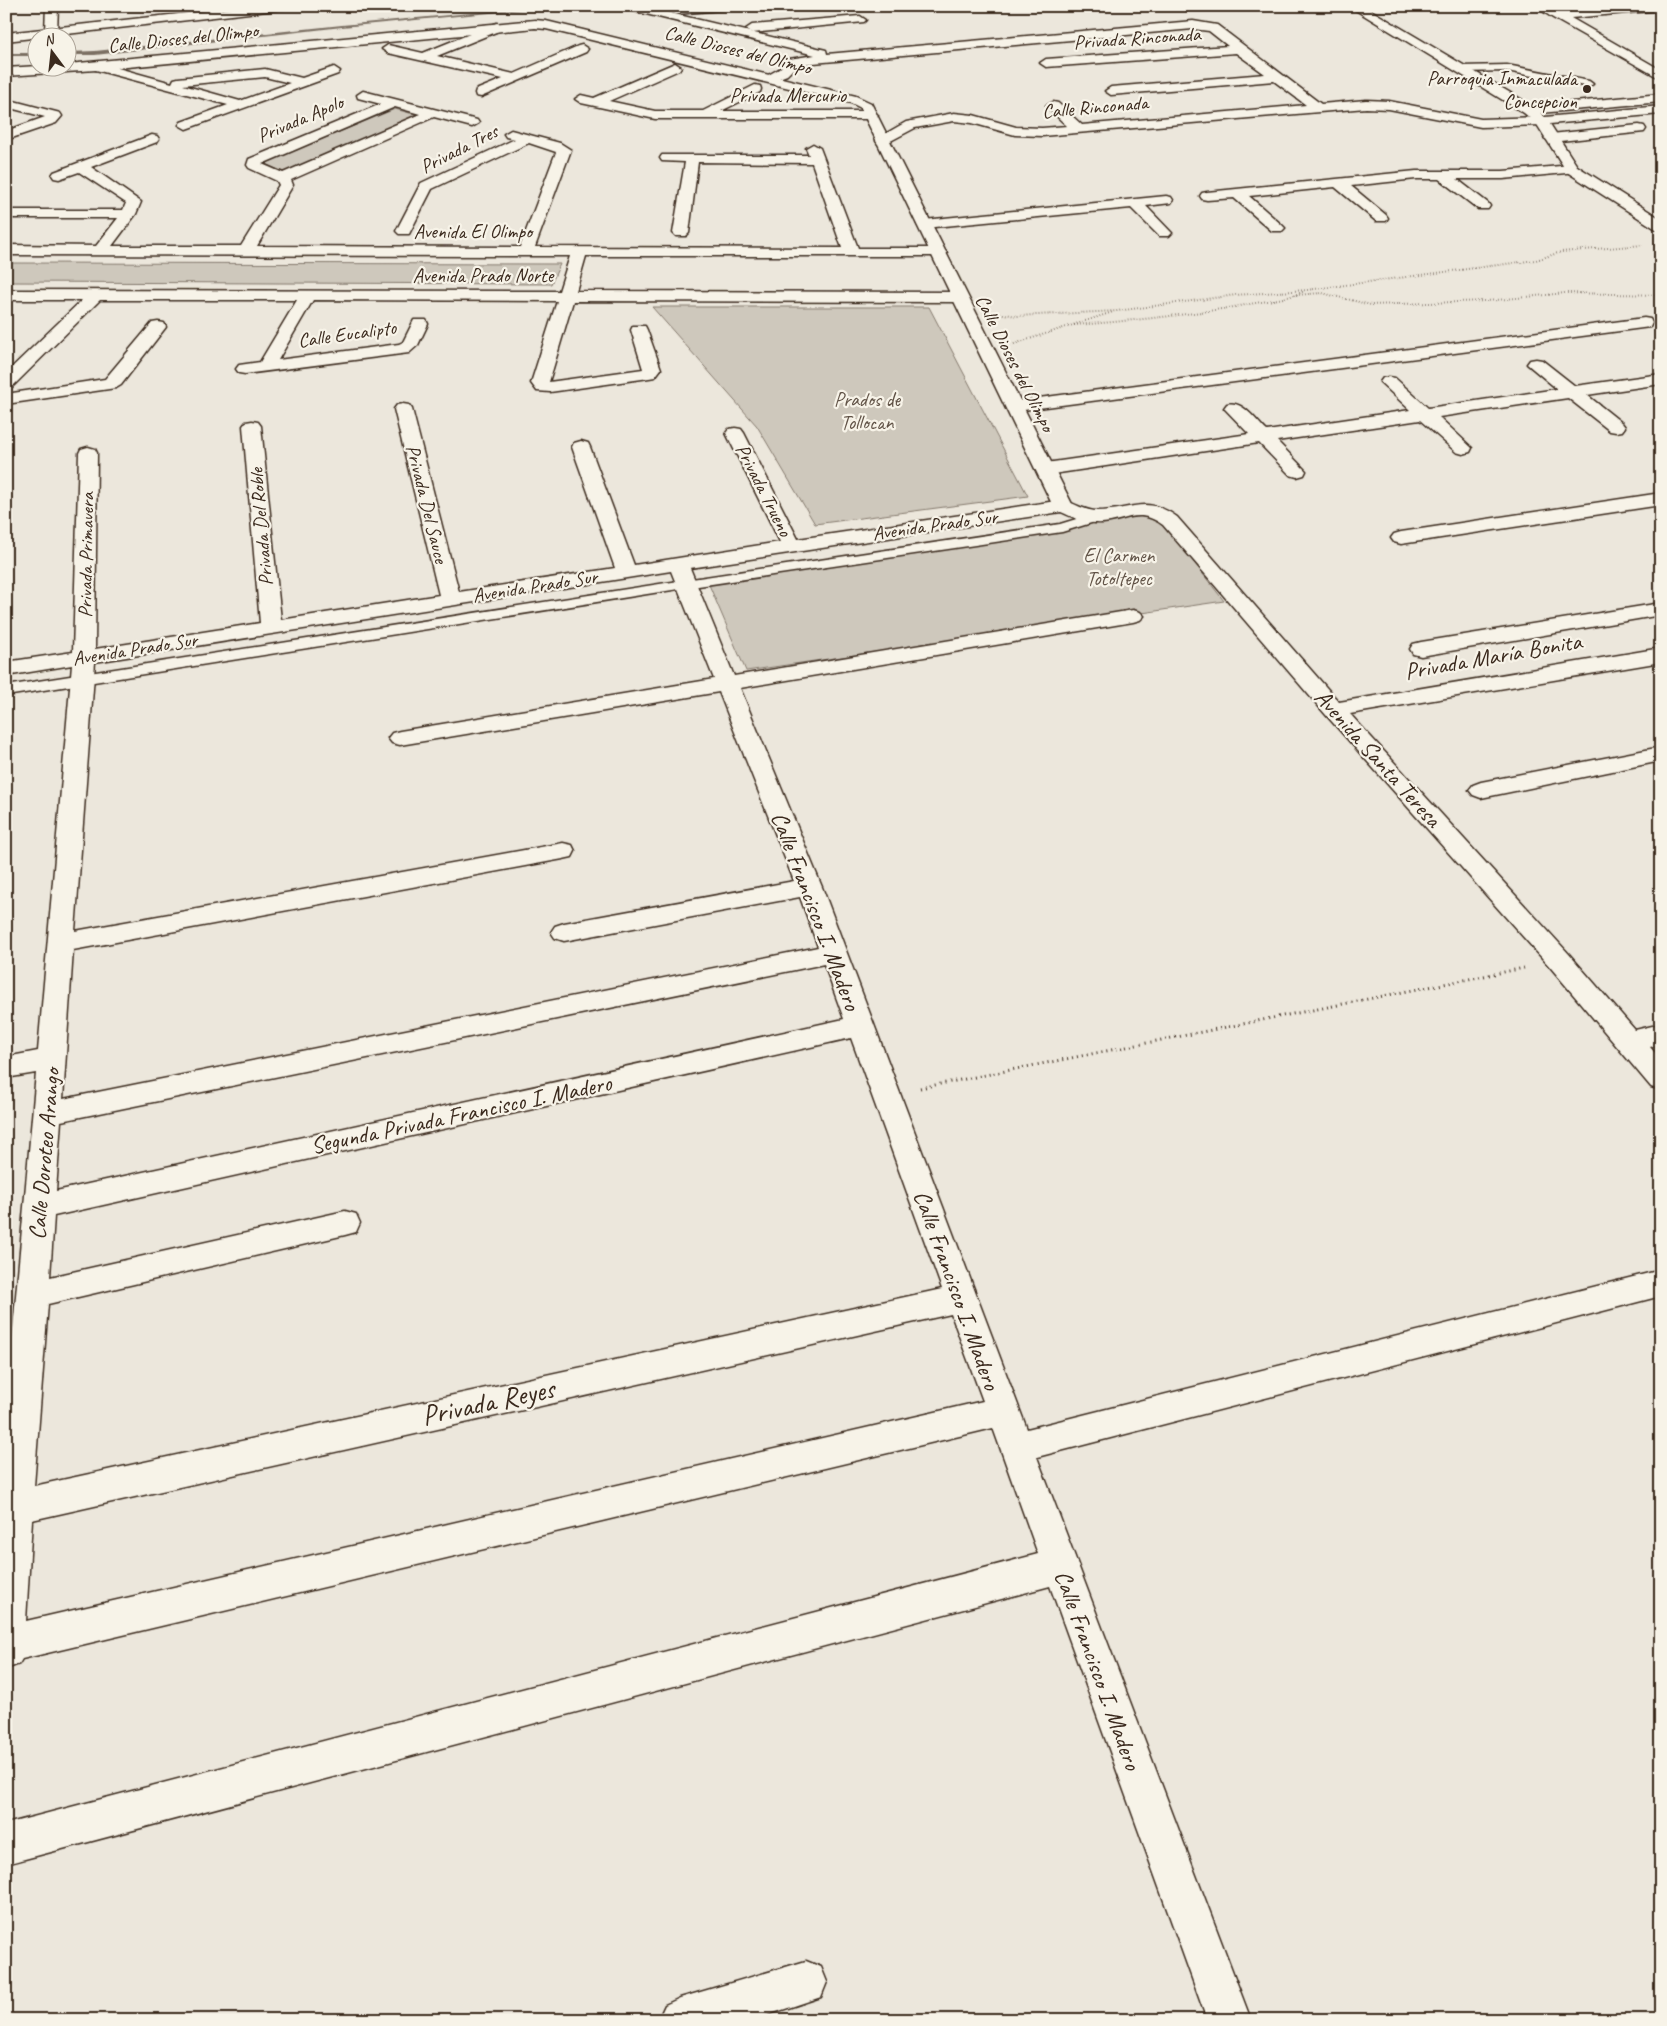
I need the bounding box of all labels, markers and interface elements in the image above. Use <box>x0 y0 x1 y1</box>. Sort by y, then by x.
street label: Calle Dioses del Olimpo <box>107 17 261 58</box>
street label: Calle Dioses del Olimpo <box>662 20 816 81</box>
street label: Privada Rinconada <box>1073 21 1203 55</box>
north arrow <box>28 28 78 78</box>
text: N <box>42 30 57 49</box>
place label: Parroquia Inmaculada Concepcion <box>1427 66 1579 114</box>
street label: Privada Mercurio <box>730 83 847 108</box>
marker: Parroquia Inmaculada Concepcion <box>1581 83 1593 95</box>
street label: Privada Apolo <box>253 89 349 148</box>
street label: Calle Rinconada <box>1041 90 1151 124</box>
street label: Privada Tres <box>416 118 504 179</box>
street label: Avenida El Olimpo <box>414 219 534 244</box>
street label: Avenida Prado Norte <box>413 263 555 288</box>
street label: Calle Dioses del Olimpo <box>970 290 1061 437</box>
street label: Calle Eucalipto <box>296 315 399 353</box>
park label: Prados de Tollocan <box>834 387 902 435</box>
street label: Privada Trueno <box>730 440 798 541</box>
street label: Privada Del Sauce <box>400 442 454 567</box>
street label: Privada Del Roble <box>243 466 279 587</box>
street label: Privada Primavera <box>72 491 100 618</box>
street label: Avenida Prado Sur <box>871 504 1001 546</box>
park label: El Carmen Totoltepec <box>1084 543 1155 591</box>
street label: Avenida Prado Sur <box>471 564 601 608</box>
street label: Privada María Bonita <box>1402 625 1585 686</box>
street label: Avenida Prado Sur <box>71 627 201 671</box>
street label: Avenida Santa Teresa <box>1308 683 1449 834</box>
street label: Calle Francisco I. Madero <box>764 808 868 1016</box>
street label: Calle Doroteo Arango <box>22 1065 67 1241</box>
street label: Segunda Privada Francisco I. Madero <box>308 1067 615 1161</box>
street label: Calle Francisco I. Madero <box>907 1186 1008 1395</box>
street label: Privada Reyes <box>418 1369 560 1434</box>
street label: Calle Francisco I. Madero <box>1048 1566 1149 1775</box>

